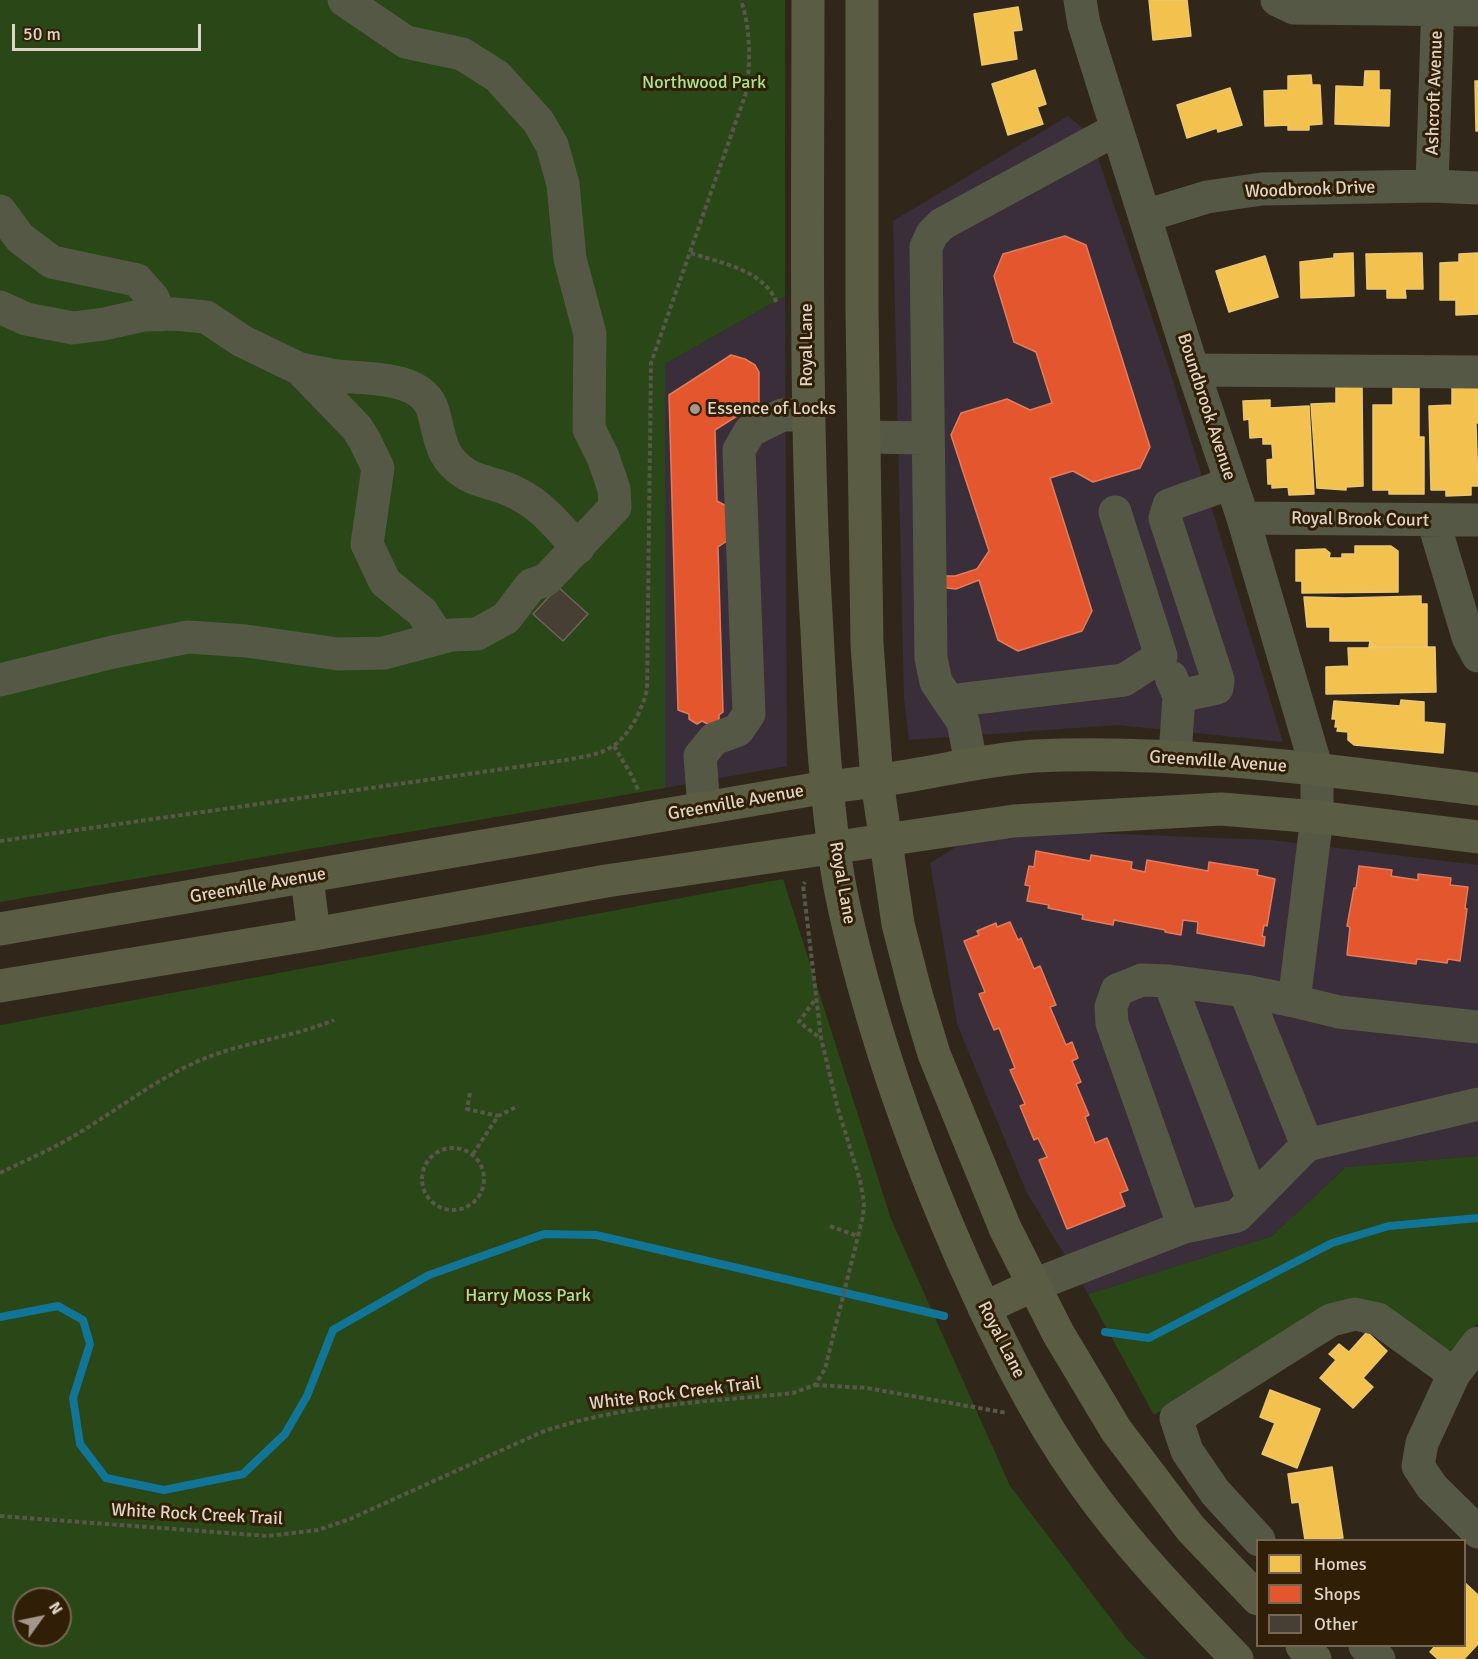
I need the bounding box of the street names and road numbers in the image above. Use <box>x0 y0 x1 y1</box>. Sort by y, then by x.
street label: Ashcroft Avenue <box>1422 30 1448 156</box>
street label: Woodbrook Drive <box>1244 177 1376 203</box>
street label: Royal Lane <box>796 303 818 387</box>
street label: Boundbrook Avenue <box>1172 331 1240 483</box>
street label: Royal Brook Court <box>1291 508 1429 532</box>
street label: Greenville Avenue <box>1149 746 1287 778</box>
street label: Greenville Avenue <box>666 780 806 826</box>
street label: Royal Lane <box>824 840 860 926</box>
street label: Greenville Avenue <box>188 863 328 909</box>
street label: Royal Lane <box>972 1298 1030 1382</box>
street label: White Rock Creek Trail <box>588 1373 762 1415</box>
street label: White Rock Creek Trail <box>110 1500 284 1530</box>

